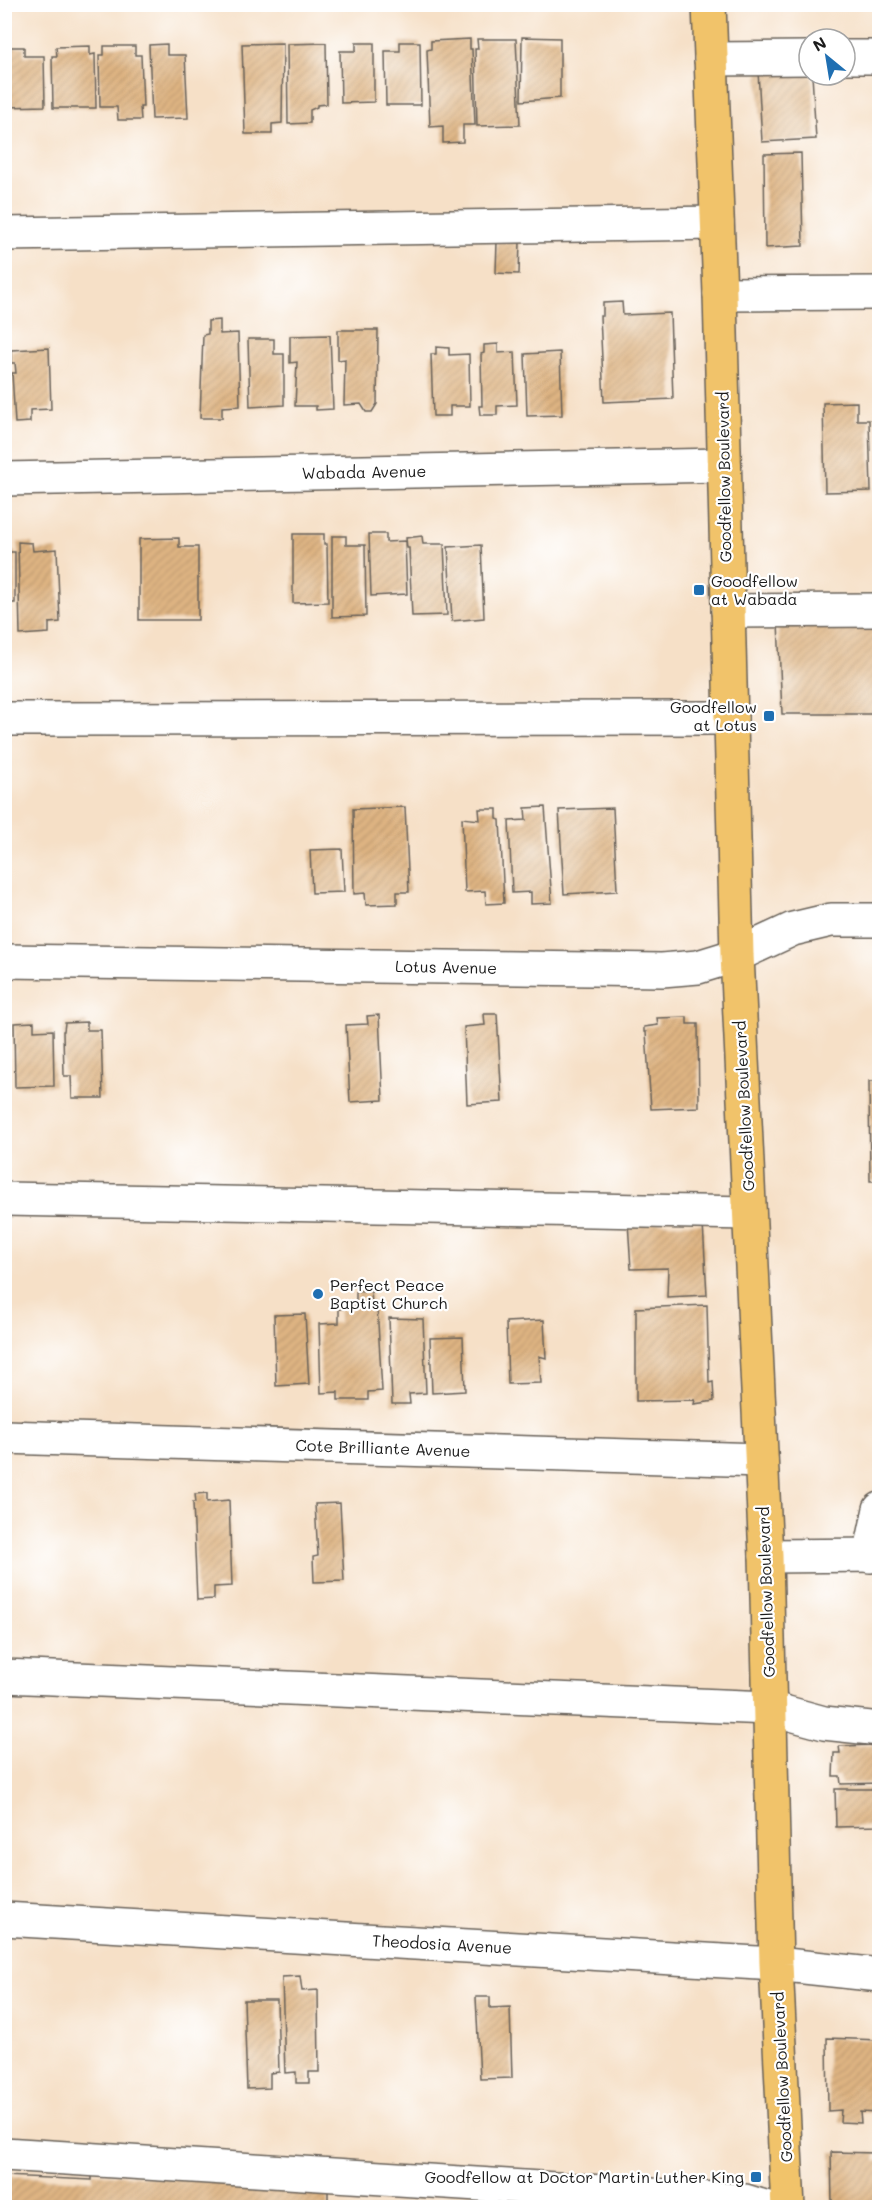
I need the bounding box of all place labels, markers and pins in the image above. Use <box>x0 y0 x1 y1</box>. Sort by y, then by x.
place label: Goodfellow at Wabada <box>711 570 798 609</box>
marker: Goodfellow at Wabada <box>692 583 706 597</box>
place label: Goodfellow at Lotus <box>670 696 757 735</box>
marker: Goodfellow at Lotus <box>762 709 776 723</box>
place label: Perfect Peace Baptist Church <box>330 1274 447 1313</box>
marker: Perfect Peace Baptist Church <box>311 1287 325 1301</box>
place label: Goodfellow at Doctor Martin Luther King <box>424 2166 744 2187</box>
marker: Goodfellow at Doctor Martin Luther King <box>749 2170 763 2184</box>

